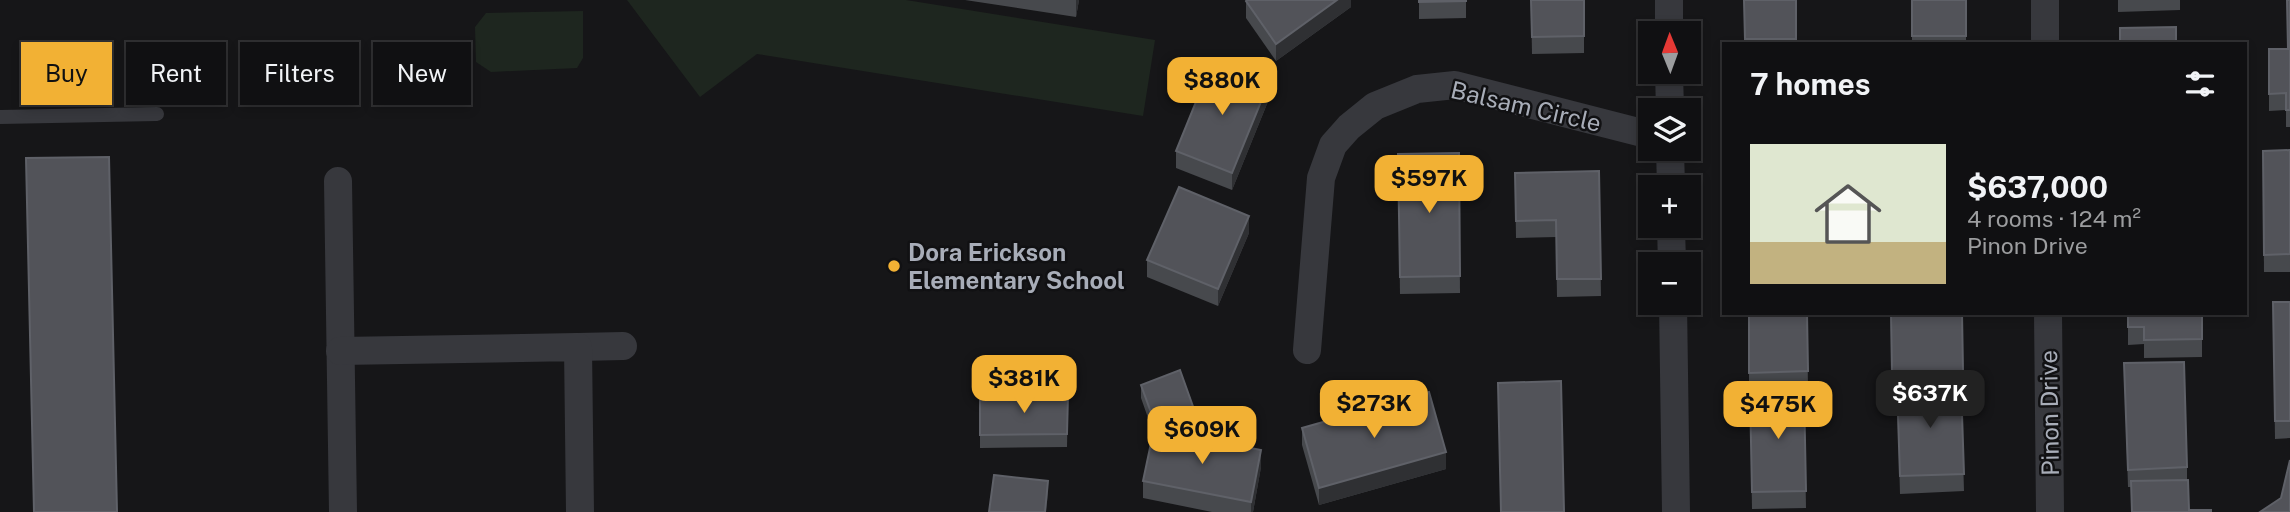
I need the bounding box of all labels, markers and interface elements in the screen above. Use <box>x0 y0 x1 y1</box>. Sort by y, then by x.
north arrow <box>1638 21 1701 84</box>
map controls <box>1638 21 1701 315</box>
chip: Buy <box>21 42 112 105</box>
chip: Rent <box>126 42 226 105</box>
chip: Filters <box>240 42 359 105</box>
chip: New <box>373 42 471 105</box>
pin: $880K <box>1173 58 1271 117</box>
icon: filters <box>2181 65 2219 103</box>
text: $880K <box>1183 66 1261 93</box>
text: 7 homes <box>1750 66 1871 102</box>
street label: Balsam Circle <box>1448 75 1604 137</box>
button: layers <box>1638 98 1701 161</box>
pin: $597K <box>1380 156 1478 215</box>
text: $597K <box>1391 164 1467 191</box>
text: $637,000 <box>1967 169 2108 205</box>
icon: home <box>1806 172 1890 256</box>
button: + <box>1638 175 1701 238</box>
text: 4 rooms · 124 m² <box>1967 205 2141 232</box>
text: Pinon Drive <box>1967 232 2088 259</box>
place label: Dora Erickson Elementary School <box>908 238 1125 294</box>
button: − <box>1638 252 1701 315</box>
marker: Dora Erickson Elementary School <box>886 258 902 274</box>
street label: Pinon Drive <box>2034 350 2064 476</box>
pin: $381K <box>975 356 1073 415</box>
text: $381K <box>988 364 1060 391</box>
pin: $637K <box>1881 370 1979 430</box>
text: $637K <box>1892 379 1968 406</box>
pin: $273K <box>1325 380 1423 440</box>
pin: $475K <box>1729 382 1827 441</box>
text: $273K <box>1336 389 1412 416</box>
text: $475K <box>1739 390 1817 417</box>
pin: $609K <box>1153 406 1251 466</box>
text: $609K <box>1163 415 1241 442</box>

